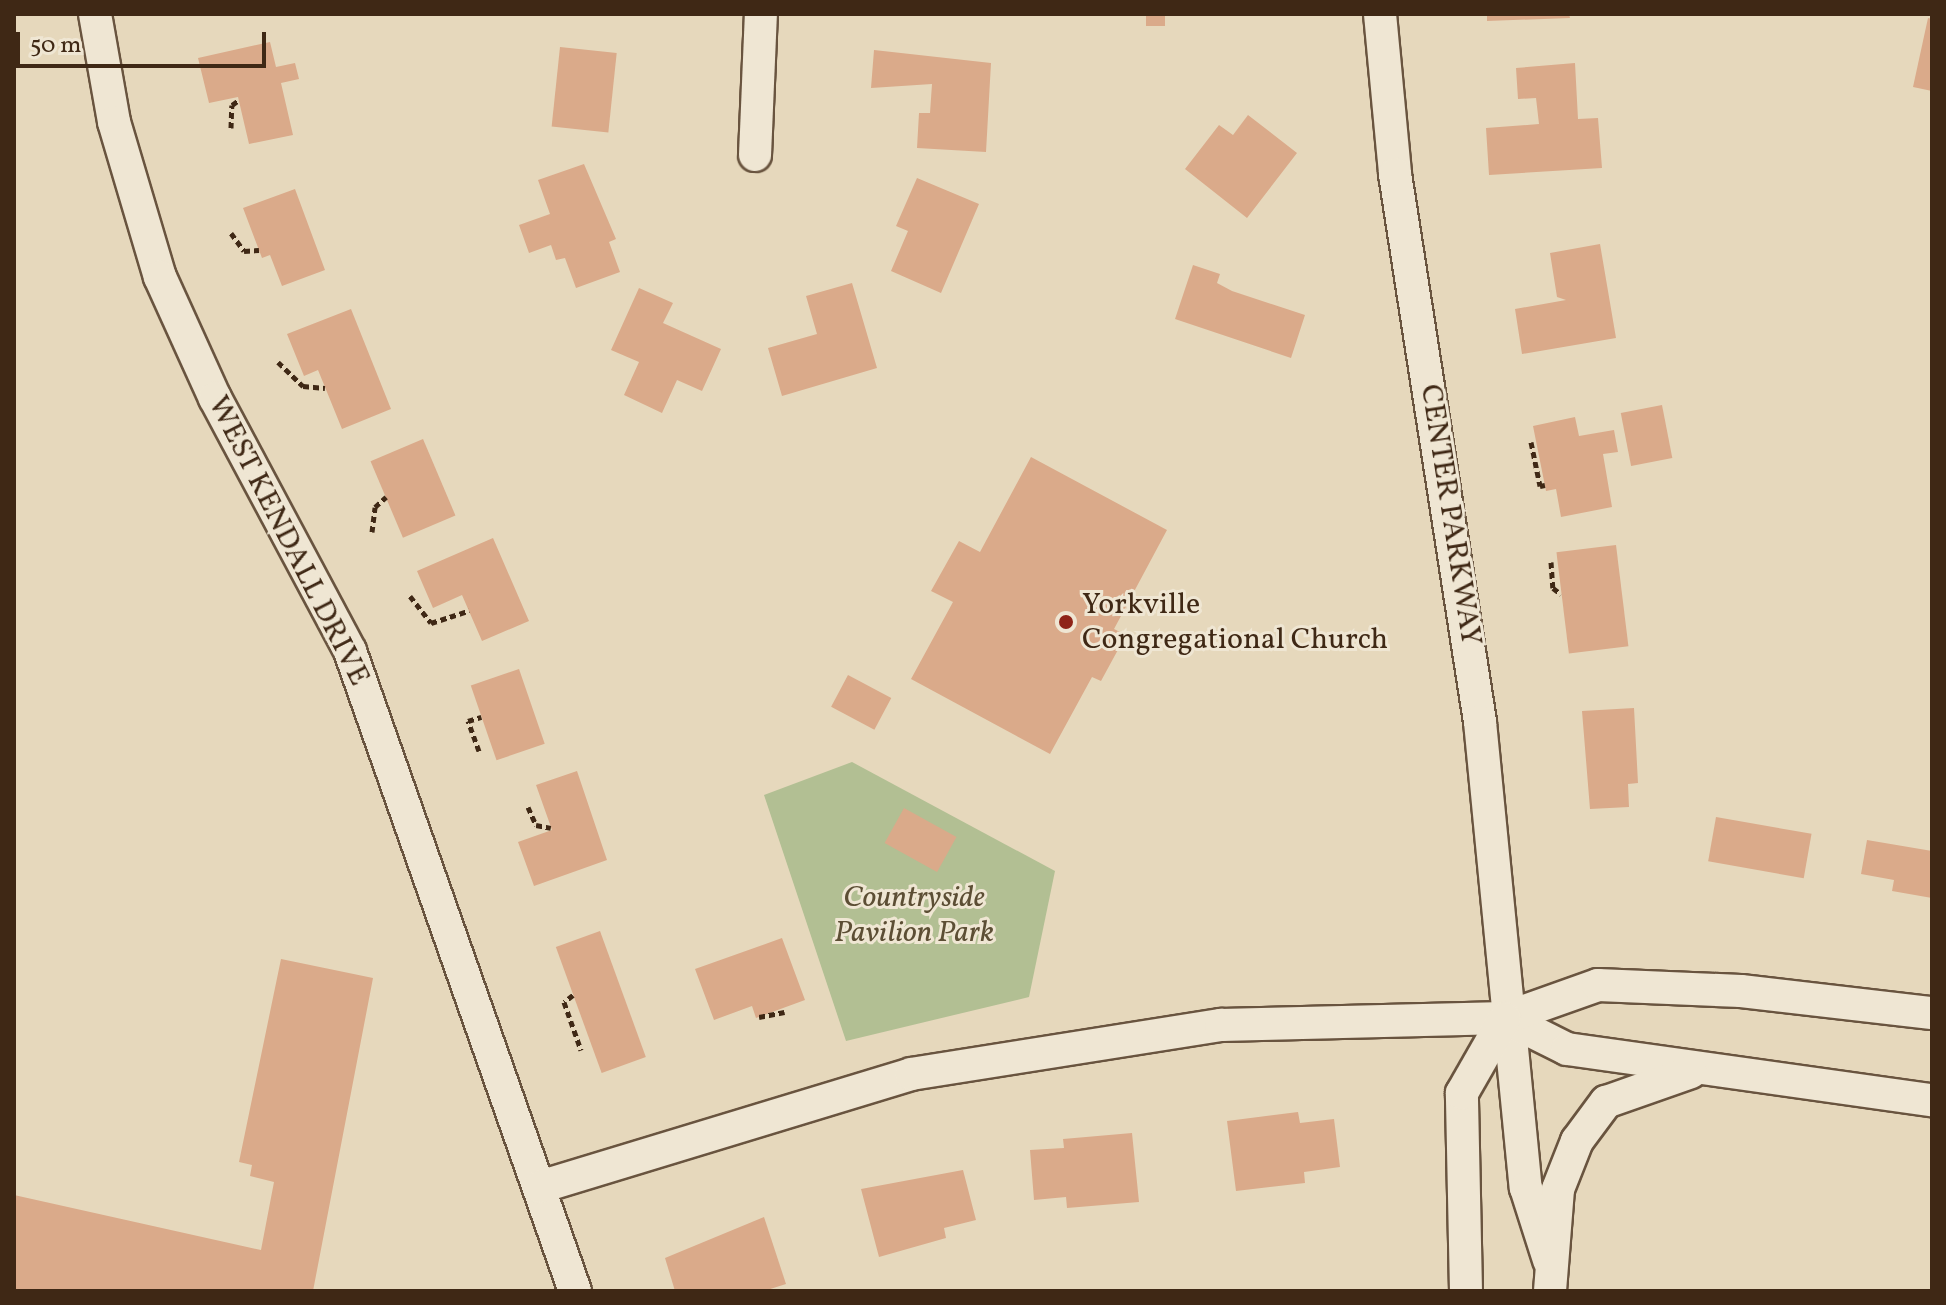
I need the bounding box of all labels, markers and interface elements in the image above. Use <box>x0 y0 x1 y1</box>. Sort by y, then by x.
scale bar <box>20 16 270 66</box>
text: 50 m <box>30 29 82 63</box>
street label: CENTER PARKWAY <box>1412 382 1488 648</box>
street label: WEST KENDALL DRIVE <box>199 390 377 692</box>
place label: Yorkville Congregational Church <box>1082 587 1388 658</box>
marker: Yorkville Congregational Church <box>1057 613 1075 631</box>
park label: Countryside Pavilion Park <box>834 880 994 950</box>

